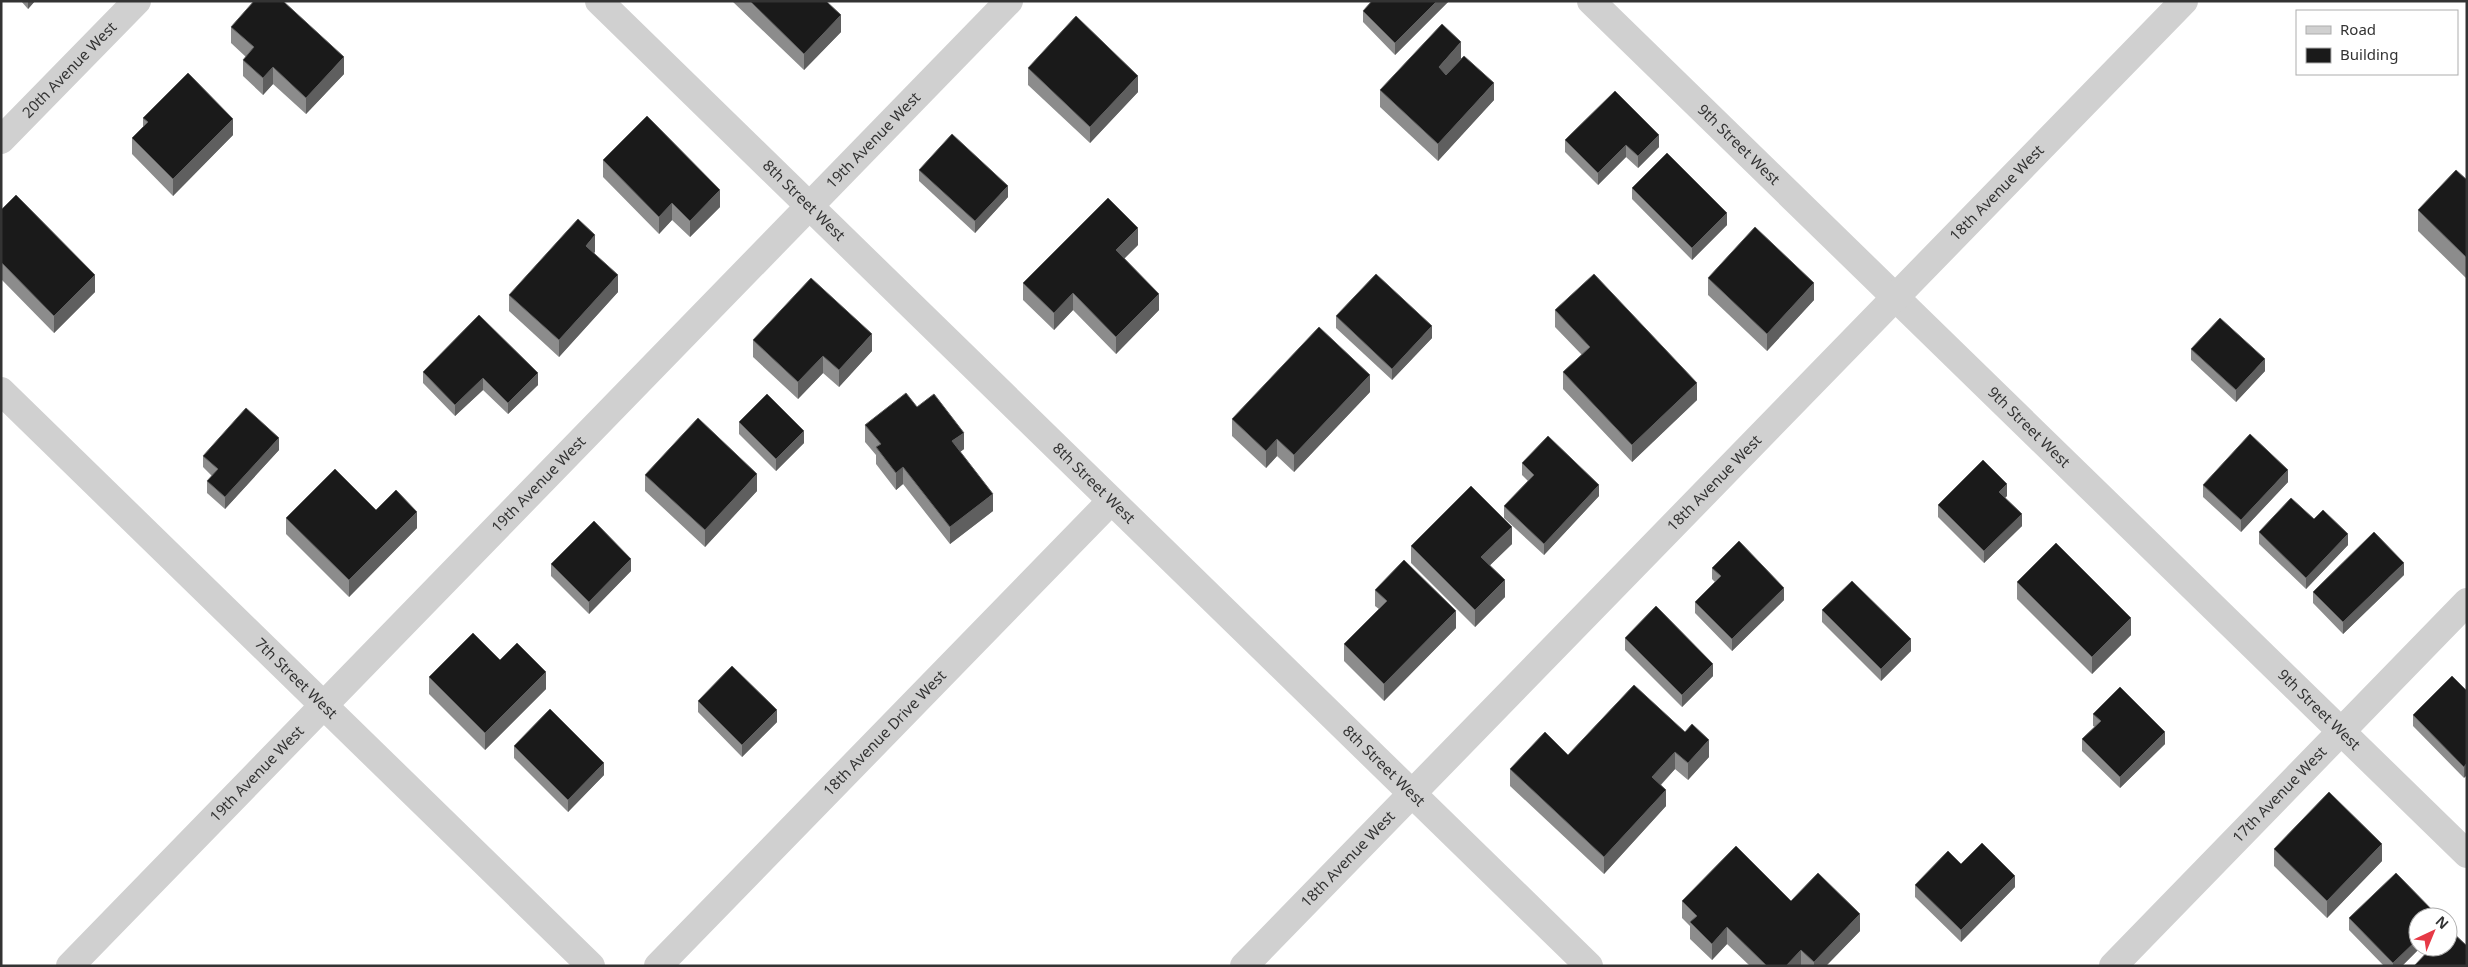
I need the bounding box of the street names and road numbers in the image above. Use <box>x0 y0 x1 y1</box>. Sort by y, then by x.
street label: 20th Avenue West <box>17 16 121 122</box>
street label: 19th Avenue West <box>821 87 925 192</box>
street label: 9th Street West <box>1694 99 1785 189</box>
street label: 18th Avenue West <box>1945 139 2048 245</box>
street label: 8th Street West <box>759 155 850 245</box>
street label: 9th Street West <box>1984 382 2075 472</box>
street label: 18th Avenue West <box>1662 430 1766 535</box>
street label: 19th Avenue West <box>486 431 590 536</box>
street label: 8th Street West <box>1049 438 1141 528</box>
street label: 7th Street West <box>251 633 343 723</box>
street label: 9th Street West <box>2274 664 2366 754</box>
street label: 18th Avenue Drive West <box>818 665 950 800</box>
street label: 19th Avenue West <box>205 720 308 826</box>
street label: 8th Street West <box>1339 721 1431 810</box>
street label: 17th Avenue West <box>2227 741 2331 847</box>
street label: 18th Avenue West <box>1296 806 1399 911</box>

